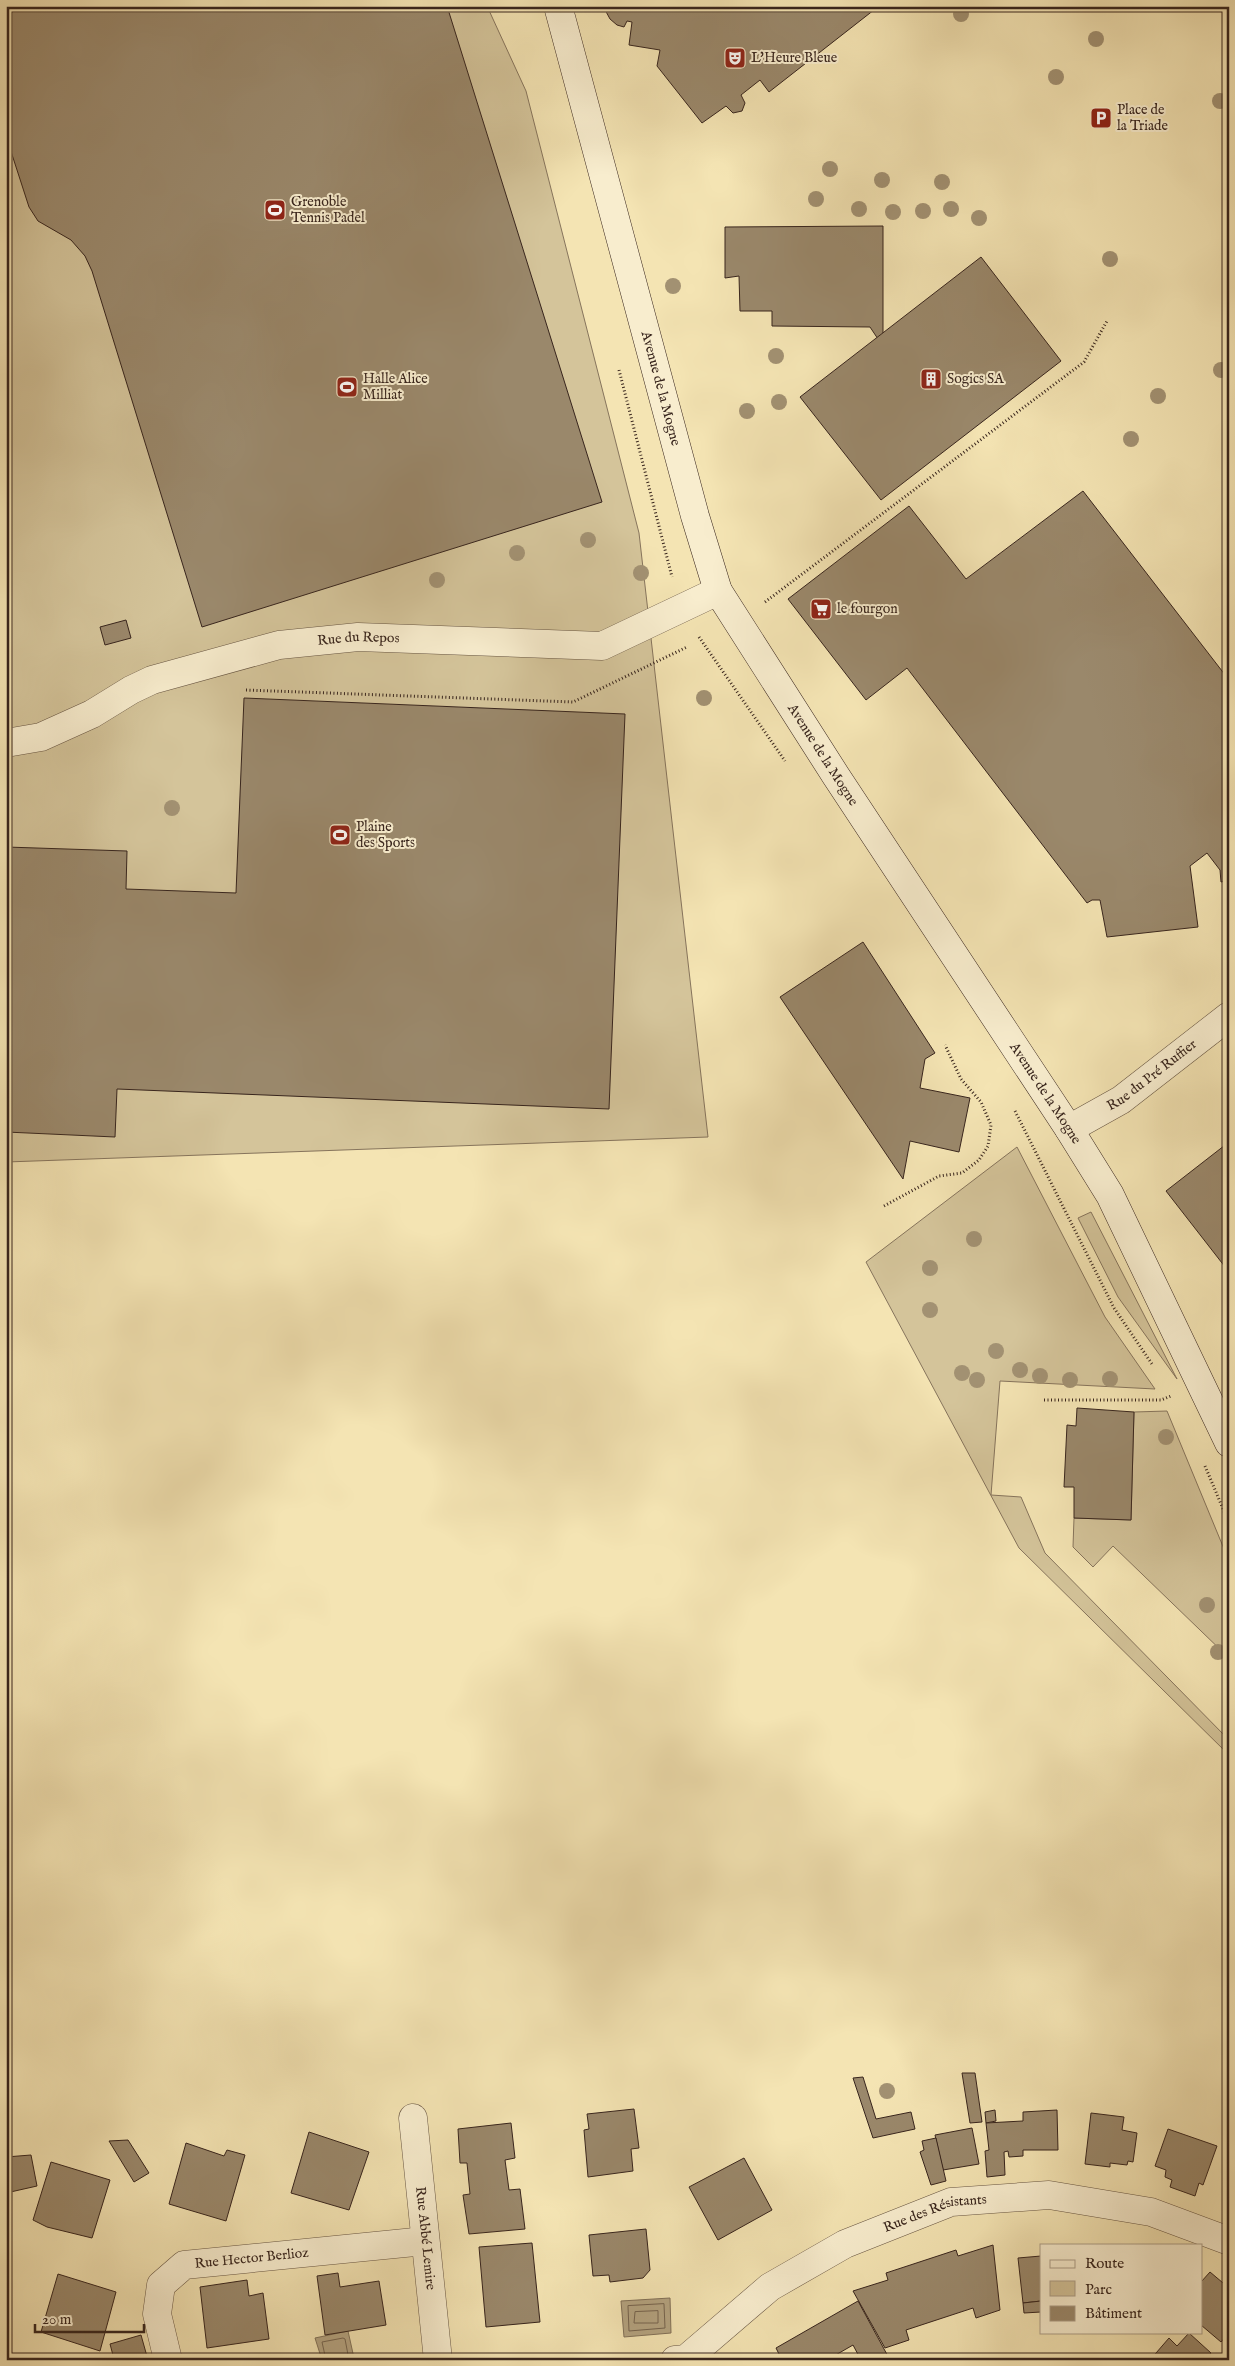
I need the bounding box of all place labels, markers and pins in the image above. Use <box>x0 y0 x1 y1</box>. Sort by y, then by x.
theatre icon: L'Heure Bleue <box>723 46 747 70</box>
place label: L'Heure Bleue <box>751 49 838 67</box>
place label: Place de la Triade <box>1117 101 1168 135</box>
parking icon: Place de la Triade <box>1089 106 1113 130</box>
place label: Grenoble Tennis Padel <box>291 193 365 227</box>
sports icon: Grenoble Tennis Padel <box>263 198 287 222</box>
building icon: Sogics SA <box>919 367 943 391</box>
place label: Halle Alice Milliat <box>363 370 428 404</box>
place label: Sogics SA <box>947 370 1004 388</box>
sports icon: Halle Alice Milliat <box>335 375 359 399</box>
supermarket icon: le fourgon <box>809 597 833 621</box>
place label: le fourgon <box>837 600 898 618</box>
place label: Plaine des Sports <box>356 818 415 852</box>
sports icon: Plaine des Sports <box>328 823 352 847</box>

